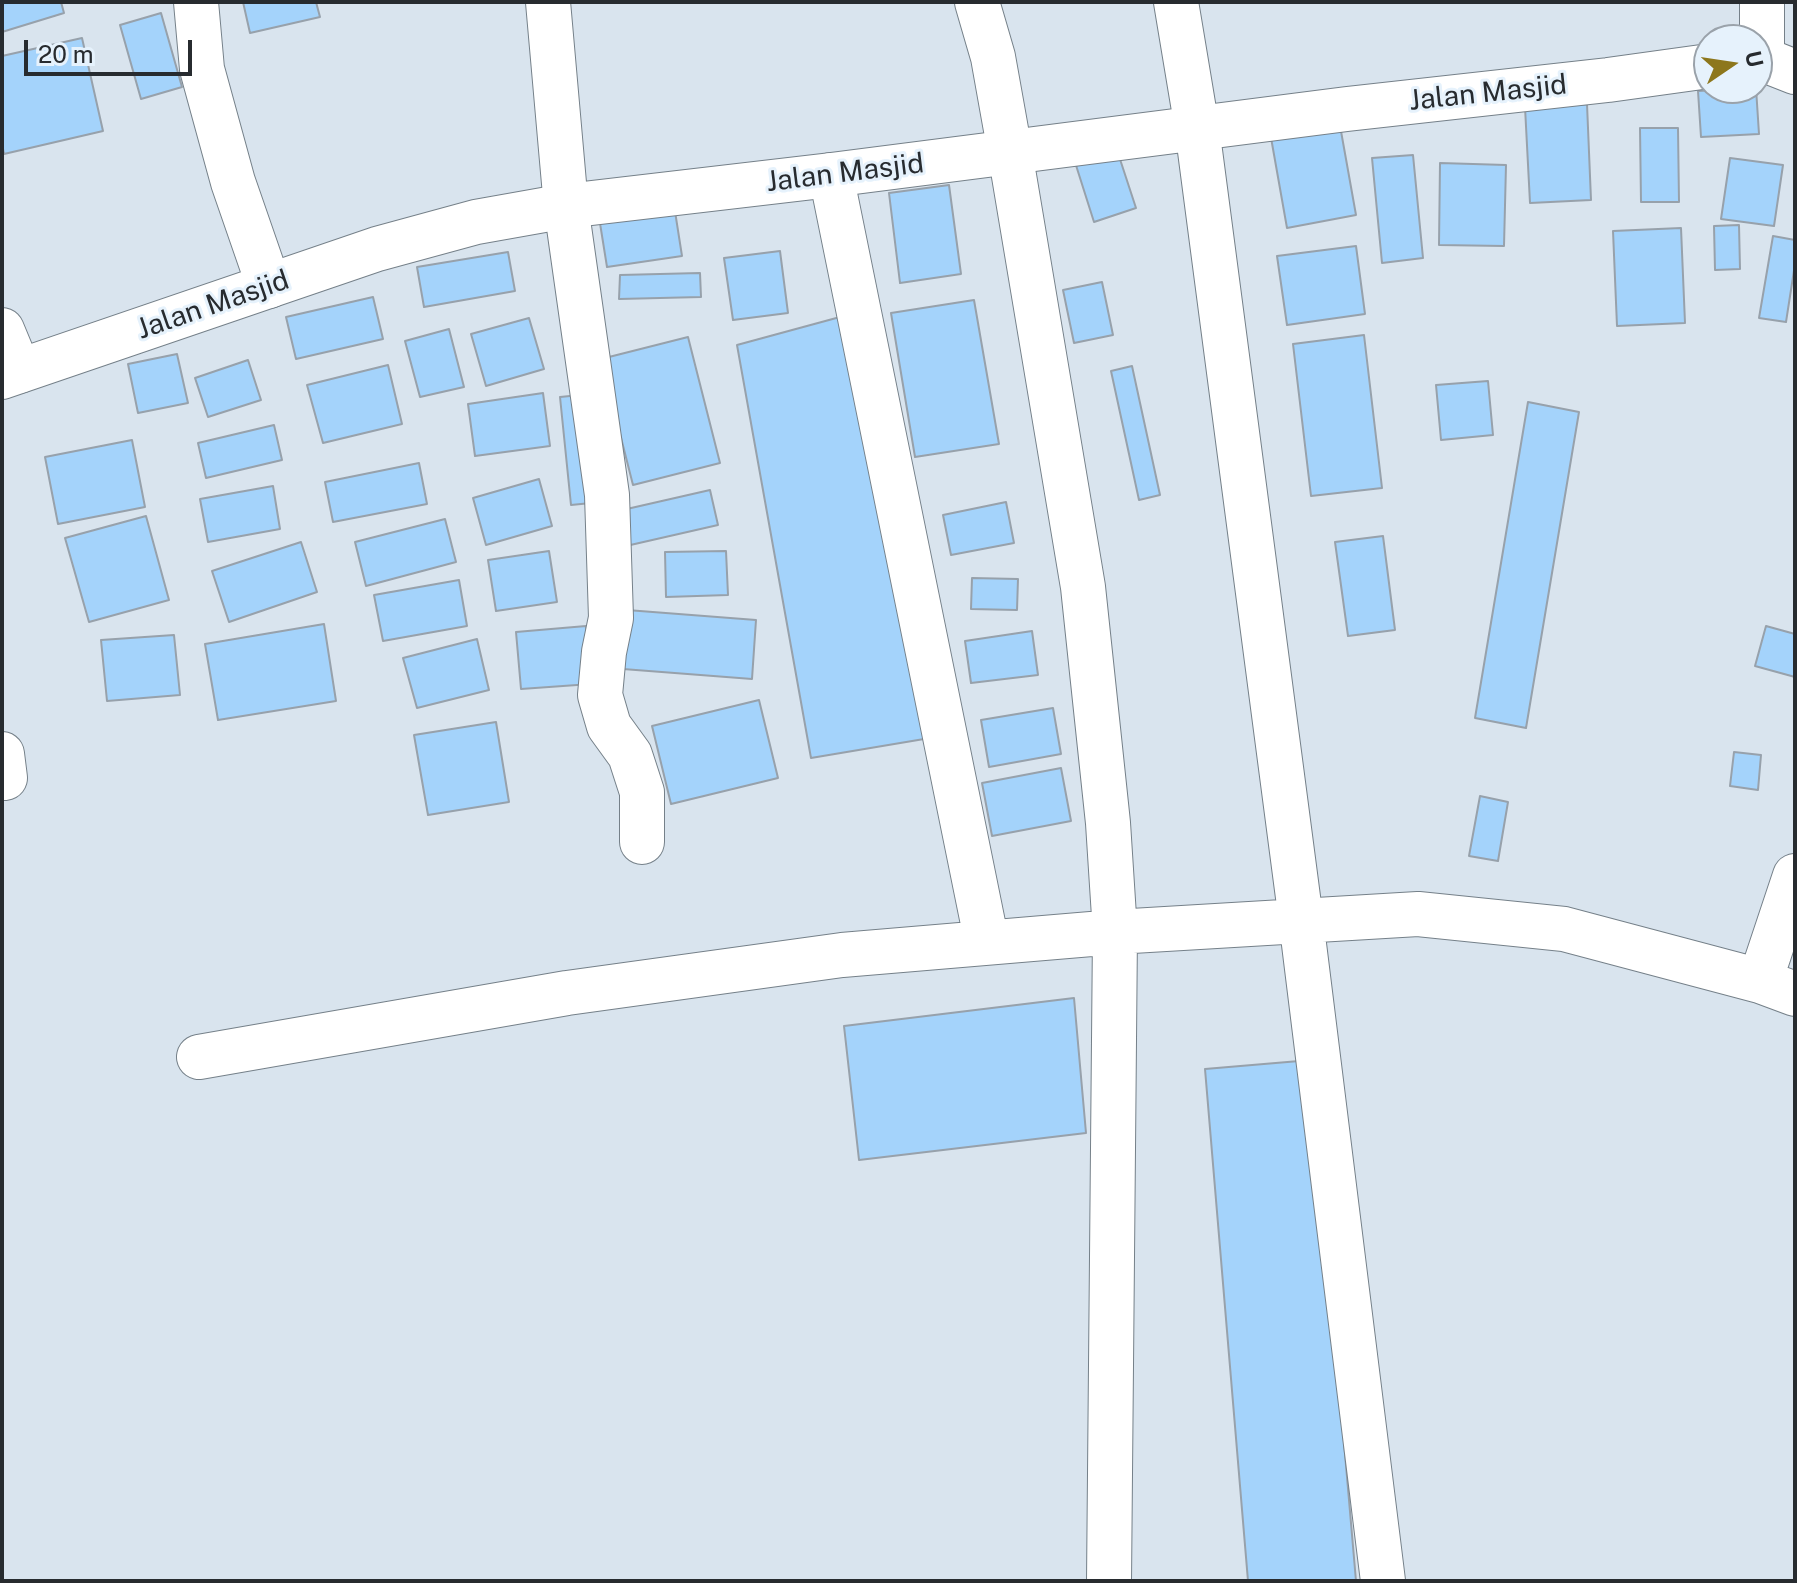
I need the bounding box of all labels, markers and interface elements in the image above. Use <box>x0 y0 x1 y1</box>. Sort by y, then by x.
scale bar <box>28 24 196 74</box>
north arrow <box>1693 24 1773 104</box>
text: 20 m <box>38 40 94 68</box>
text: U <box>1740 48 1769 70</box>
street label: Jalan Masjid <box>1407 68 1569 118</box>
street label: Jalan Masjid <box>764 147 926 199</box>
street label: Jalan Masjid <box>133 263 293 347</box>

